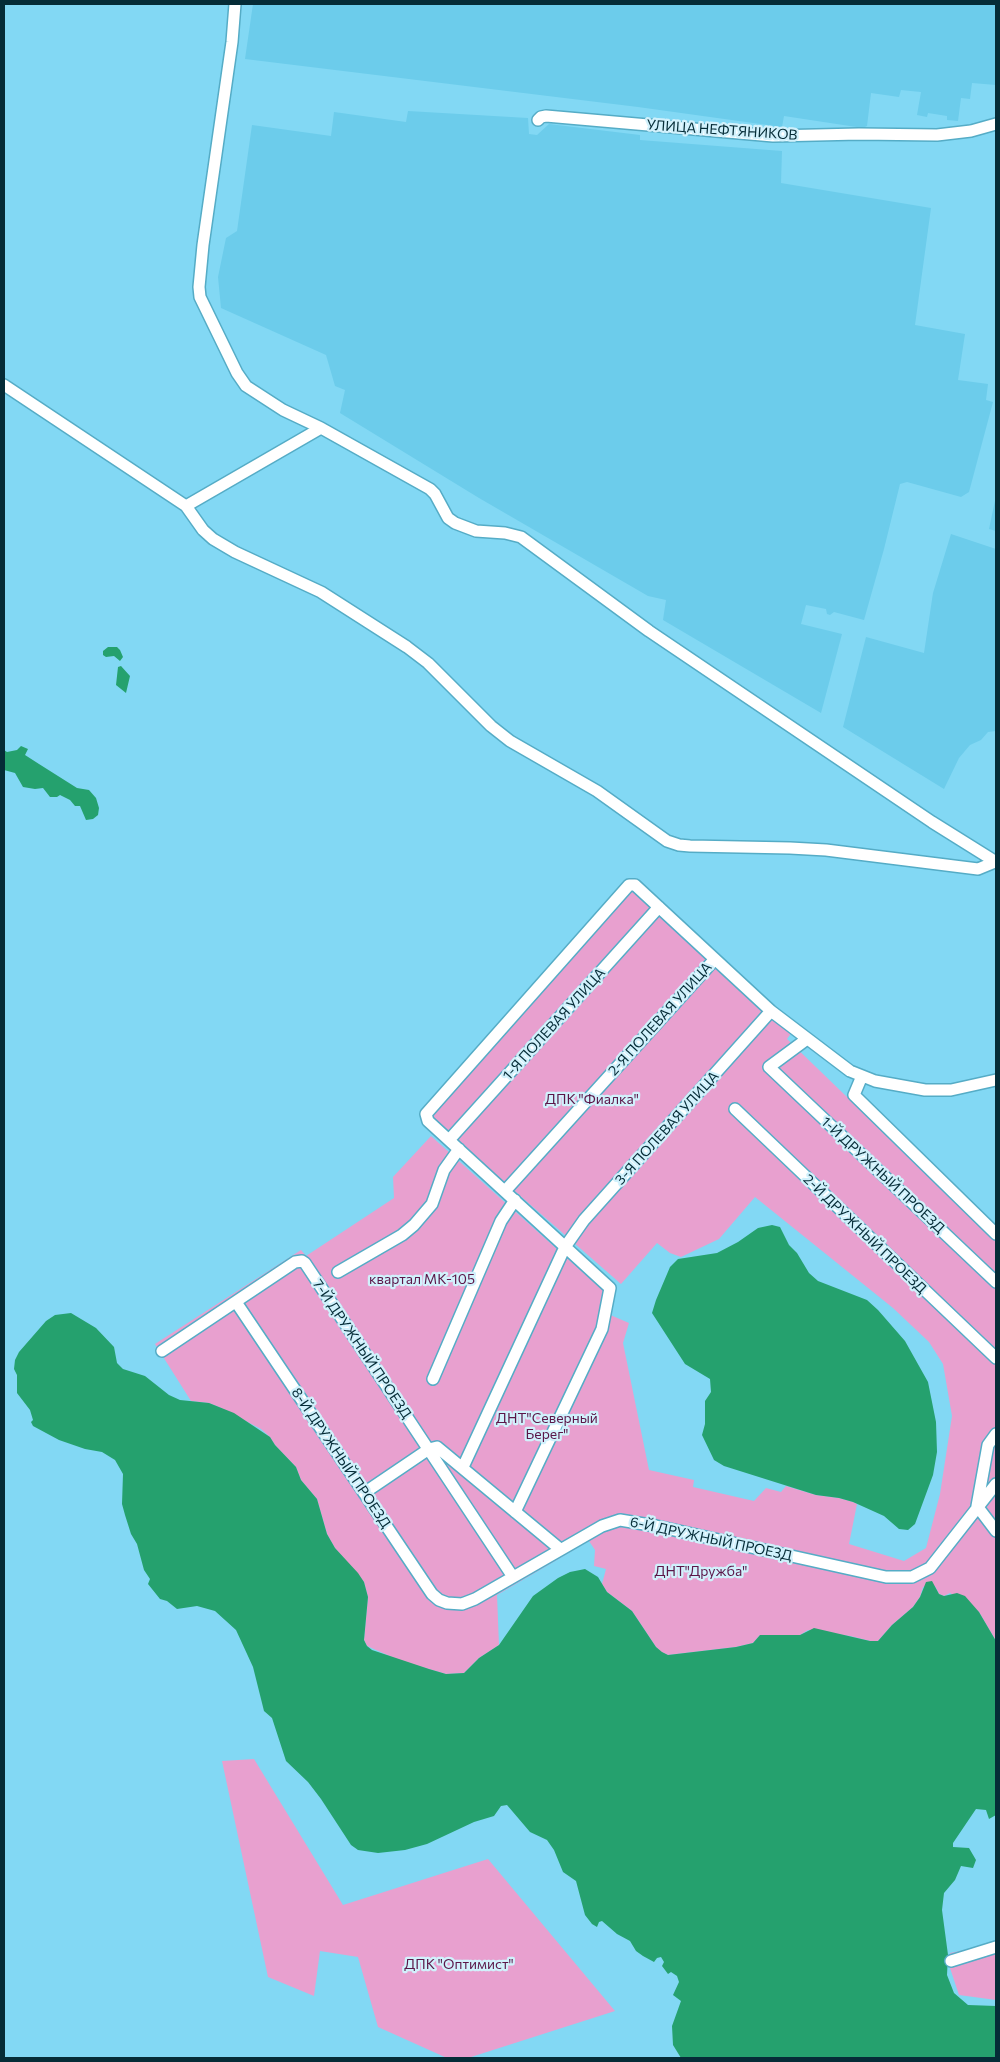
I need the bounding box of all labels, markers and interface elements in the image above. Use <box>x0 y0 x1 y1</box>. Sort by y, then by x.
street label: УЛИЦА НЕФТЯНИКОВ <box>646 116 798 144</box>
street label: 2-Я ПОЛЕВАЯ УЛИЦА <box>605 959 715 1079</box>
street label: 1-Я ПОЛЕВАЯ УЛИЦА <box>499 965 609 1083</box>
street label: 3-Я ПОЛЕВАЯ УЛИЦА <box>612 1068 722 1188</box>
park label: ДПК "Фиалка" <box>545 1091 639 1107</box>
street label: 1-Й ДРУЖНЫЙ ПРОЕЗД <box>818 1113 948 1237</box>
street label: 2-Й ДРУЖНЫЙ ПРОЕЗД <box>800 1171 930 1297</box>
park label: квартал МК-105 <box>369 1271 475 1287</box>
street label: 7-Й ДРУЖНЫЙ ПРОЕЗД <box>309 1276 415 1422</box>
street label: 8-Й ДРУЖНЫЙ ПРОЕЗД <box>288 1385 394 1531</box>
park label: ДНТ"Северный Берег" <box>496 1410 598 1442</box>
street label: 6-Й ДРУЖНЫЙ ПРОЕЗД <box>628 1514 794 1564</box>
park label: ДНТ"Дружба" <box>654 1563 748 1579</box>
park label: ДПК "Оптимист" <box>404 1956 514 1972</box>

